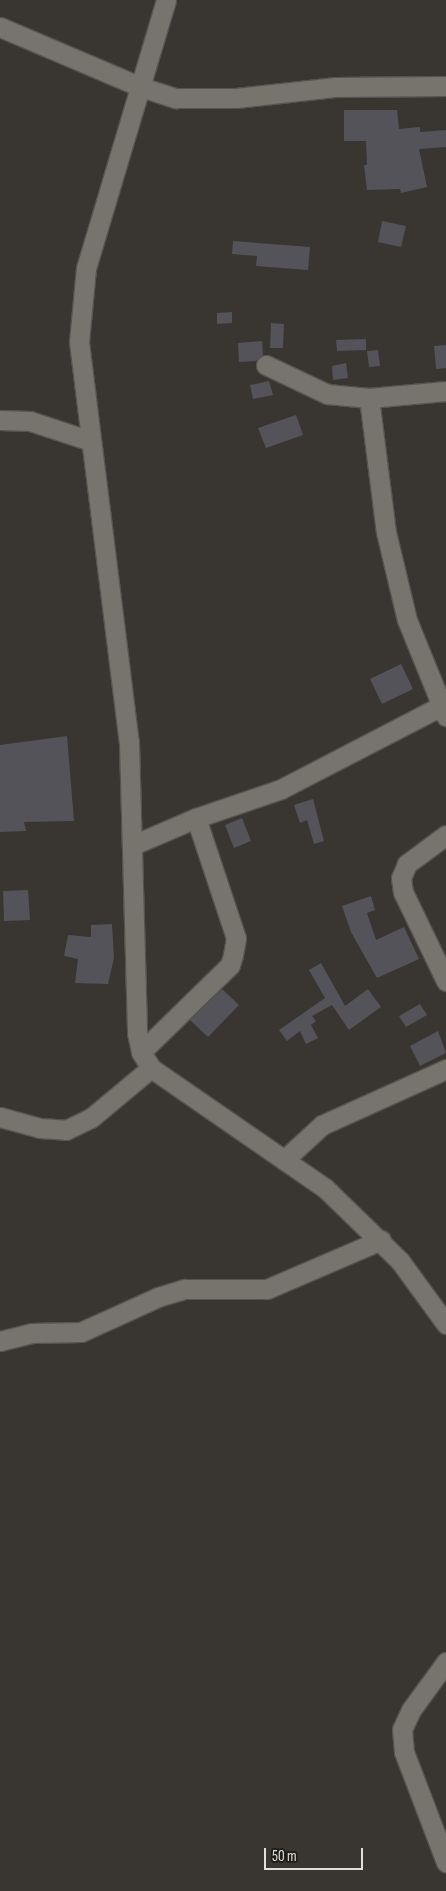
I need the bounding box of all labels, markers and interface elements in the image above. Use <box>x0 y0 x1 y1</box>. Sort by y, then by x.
scale bar <box>266 1838 365 1870</box>
text: 50 m <box>272 1847 297 1866</box>

